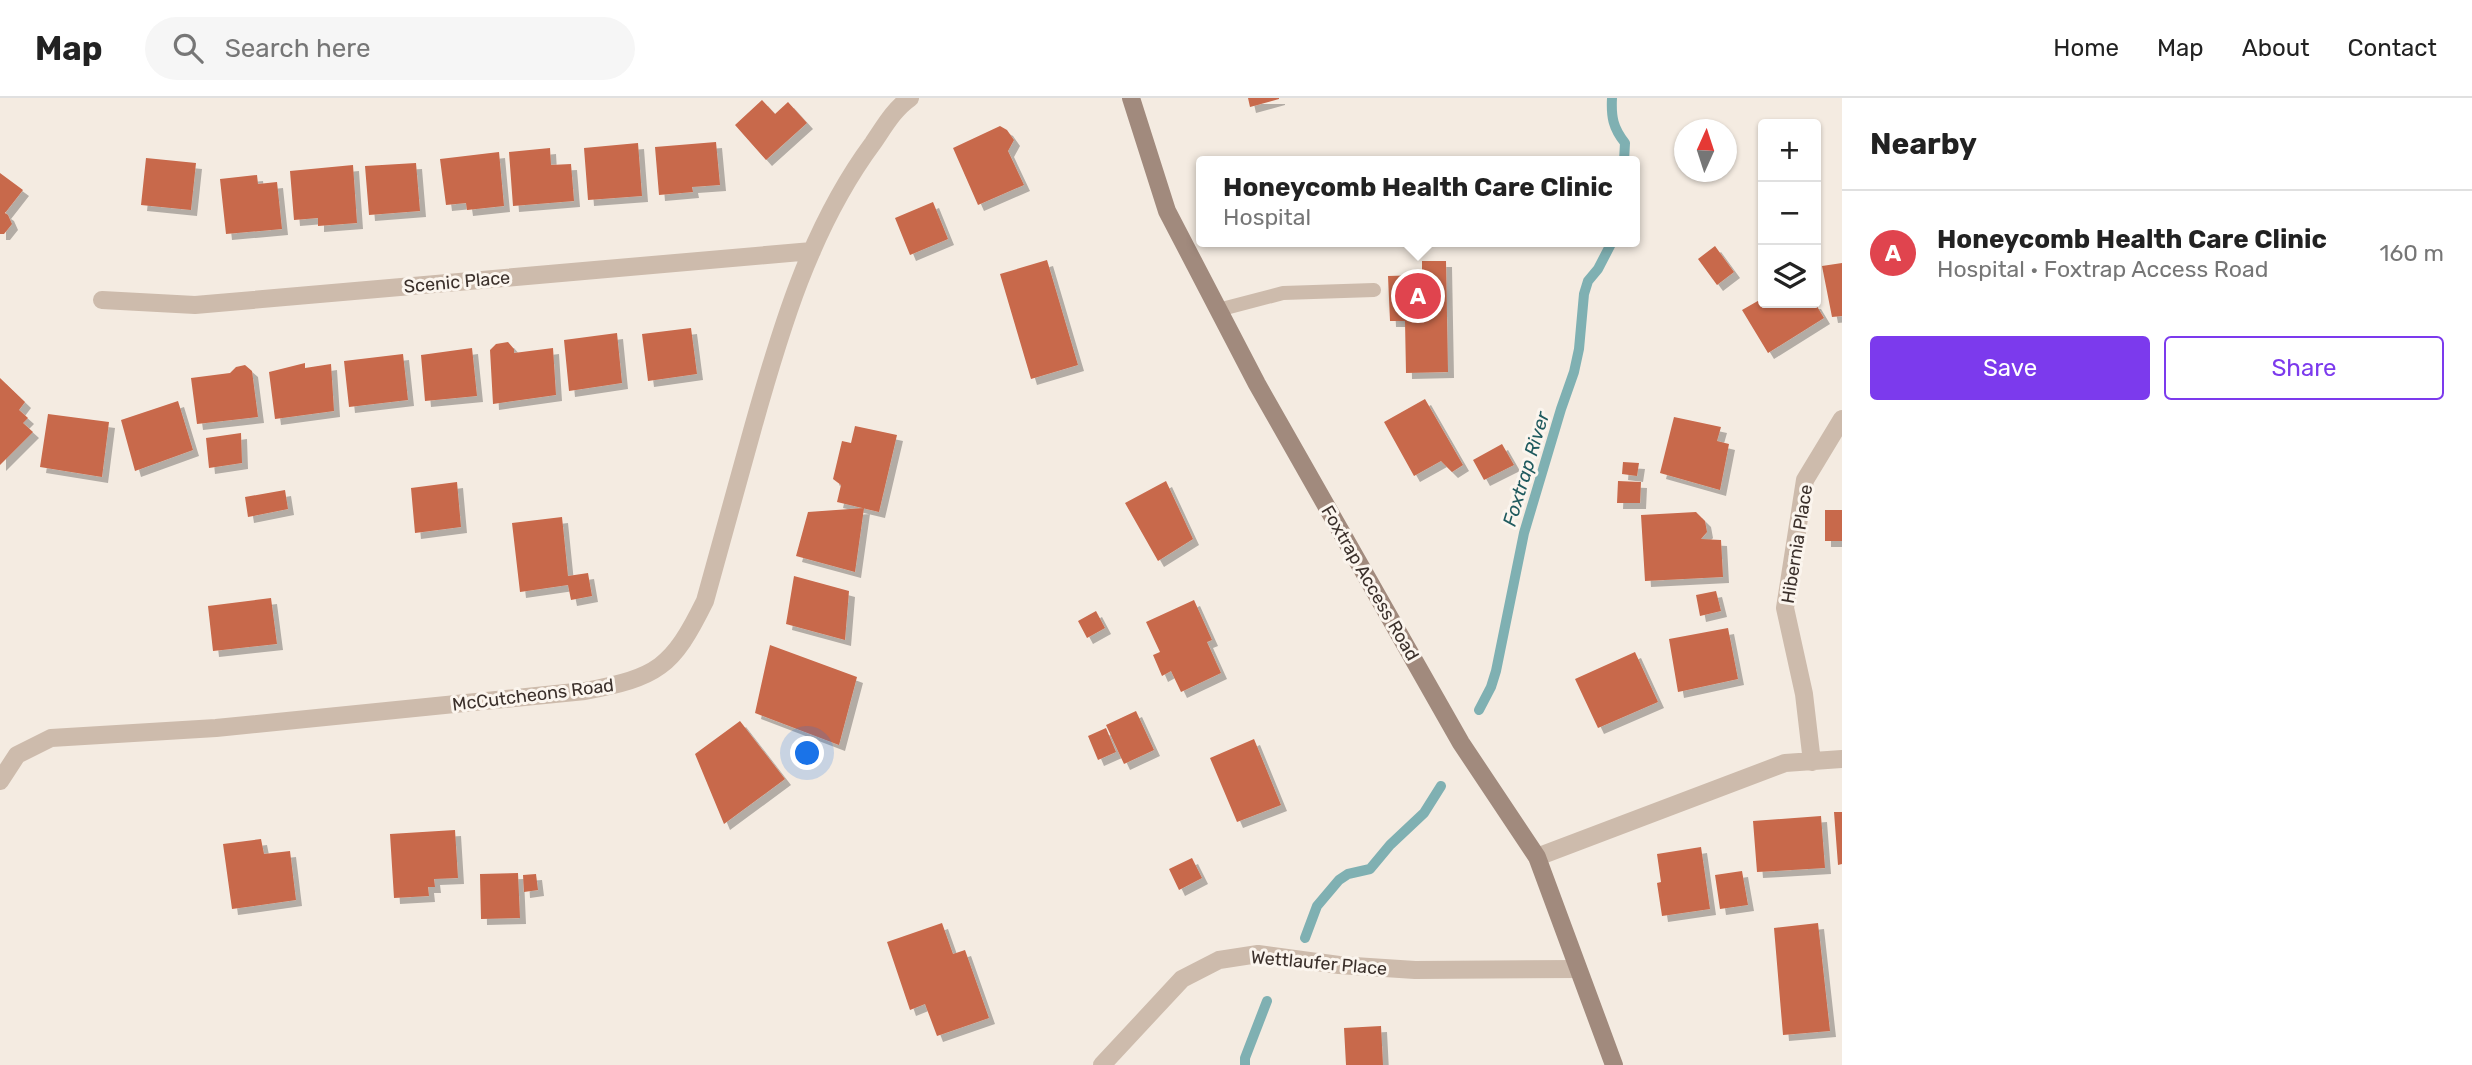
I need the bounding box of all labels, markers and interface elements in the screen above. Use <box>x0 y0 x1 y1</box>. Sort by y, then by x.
search box <box>145 17 635 80</box>
text: Map <box>35 29 103 68</box>
icon: search <box>169 29 207 67</box>
text: Search here <box>225 33 370 64</box>
text: Home <box>2053 34 2119 62</box>
text: Map <box>2157 34 2204 62</box>
text: About <box>2242 34 2310 62</box>
text: Contact <box>2348 34 2437 62</box>
north arrow <box>1674 119 1737 182</box>
map controls <box>1758 119 1821 308</box>
button: + <box>1758 119 1821 182</box>
text: Nearby <box>1870 126 1977 162</box>
popup <box>1196 156 1640 247</box>
text: Honeycomb Health Care Clinic <box>1223 172 1613 203</box>
button: − <box>1758 182 1821 245</box>
text: Hospital <box>1223 203 1311 231</box>
text: Honeycomb Health Care Clinic <box>1937 224 2327 255</box>
text: A <box>1885 239 1901 267</box>
text: 160 m <box>2380 239 2444 267</box>
button: layers <box>1758 245 1821 308</box>
text: Hospital · Foxtrap Access Road <box>1937 255 2268 283</box>
street label: Scenic Place <box>403 266 511 298</box>
pin: A <box>1395 270 1441 322</box>
button: Save <box>1870 336 2150 400</box>
button: Share <box>2164 336 2444 400</box>
water label: Foxtrap River <box>1498 408 1555 529</box>
street label: Hibernia Place <box>1777 483 1817 605</box>
street label: Foxtrap Access Road <box>1317 501 1423 665</box>
street label: McCutcheons Road <box>451 674 615 716</box>
your location <box>790 736 824 770</box>
street label: Wettlaufer Place <box>1250 946 1388 980</box>

